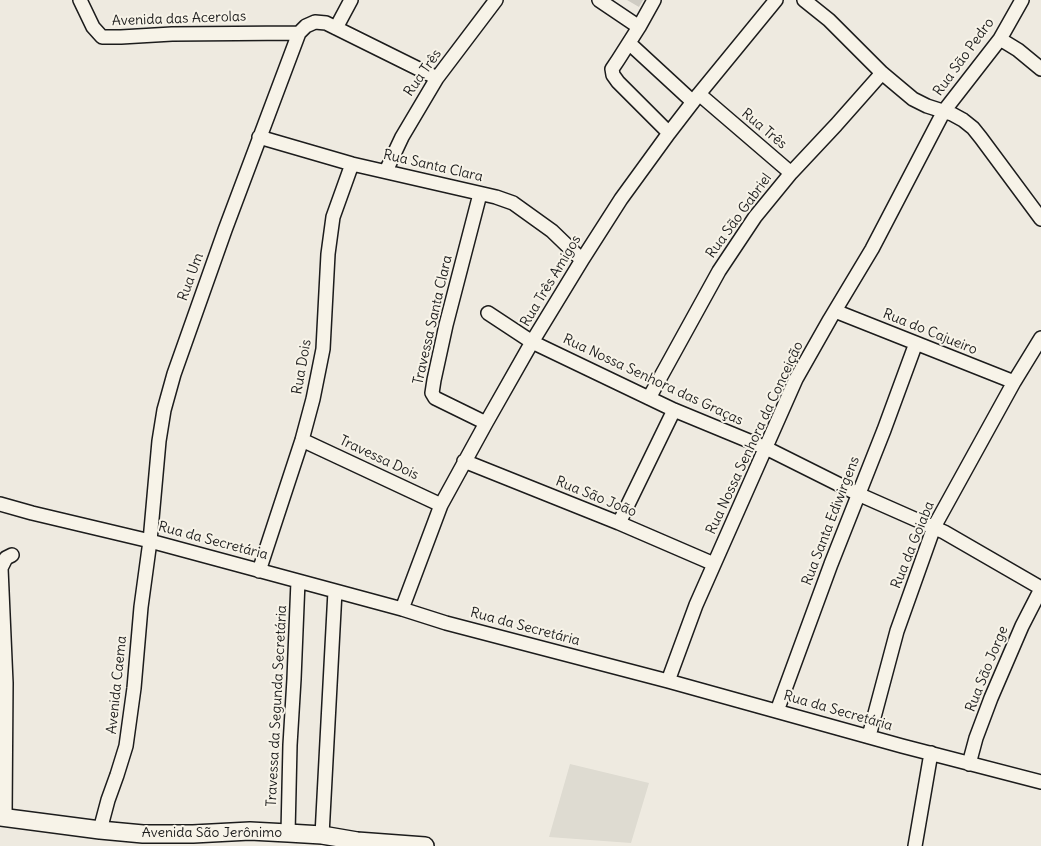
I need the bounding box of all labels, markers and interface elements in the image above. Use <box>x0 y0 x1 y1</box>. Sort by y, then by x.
street label: Avenida das Acerolas <box>112 8 246 30</box>
street label: Rua São Pedro <box>930 15 998 99</box>
street label: Rua Três <box>401 46 445 100</box>
street label: Rua Três <box>738 105 790 153</box>
street label: Rua Santa Clara <box>381 146 485 186</box>
street label: Rua São Gabriel <box>703 170 775 262</box>
street label: Rua Três Amigos <box>517 232 585 330</box>
street label: Rua Um <box>175 251 207 303</box>
street label: Travessa Santa Clara <box>410 254 456 386</box>
street label: Rua do Cajueiro <box>880 305 980 359</box>
street label: Rua Nossa Senhora das Graças <box>560 331 746 429</box>
street label: Rua Dois <box>289 338 315 396</box>
street label: Rua Nossa Senhora da Conceição <box>703 339 807 537</box>
street label: Travessa Dois <box>337 432 421 484</box>
street label: Rua Santa Ediwirgens <box>799 454 863 588</box>
street label: Rua São João <box>553 473 639 521</box>
street label: Rua da Goiaba <box>888 499 938 591</box>
street label: Rua da Secretária <box>156 518 270 564</box>
street label: Rua da Secretária <box>468 604 582 650</box>
street label: Travessa da Segunda Secretária <box>263 605 291 807</box>
street label: Rua São Jorge <box>962 624 1012 714</box>
street label: Avenida Caema <box>103 635 131 735</box>
street label: Rua da Secretária <box>782 687 894 735</box>
street label: Avenida São Jerônimo <box>142 825 282 841</box>

